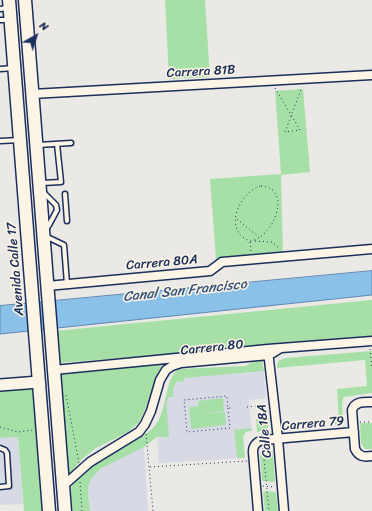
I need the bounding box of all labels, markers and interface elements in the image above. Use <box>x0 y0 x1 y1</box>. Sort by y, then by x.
north arrow <box>16 16 56 56</box>
text: N <box>35 17 53 36</box>
street label: Carrera 81B <box>166 62 236 82</box>
street label: Avenida Calle 17 <box>4 222 28 316</box>
street label: Carrera 80A <box>126 252 198 274</box>
water label: Canal San Francisco <box>122 276 248 306</box>
street label: Carrera 80 <box>180 337 244 359</box>
street label: Calle 18A <box>254 403 276 459</box>
street label: Carrera 79 <box>281 414 345 434</box>

